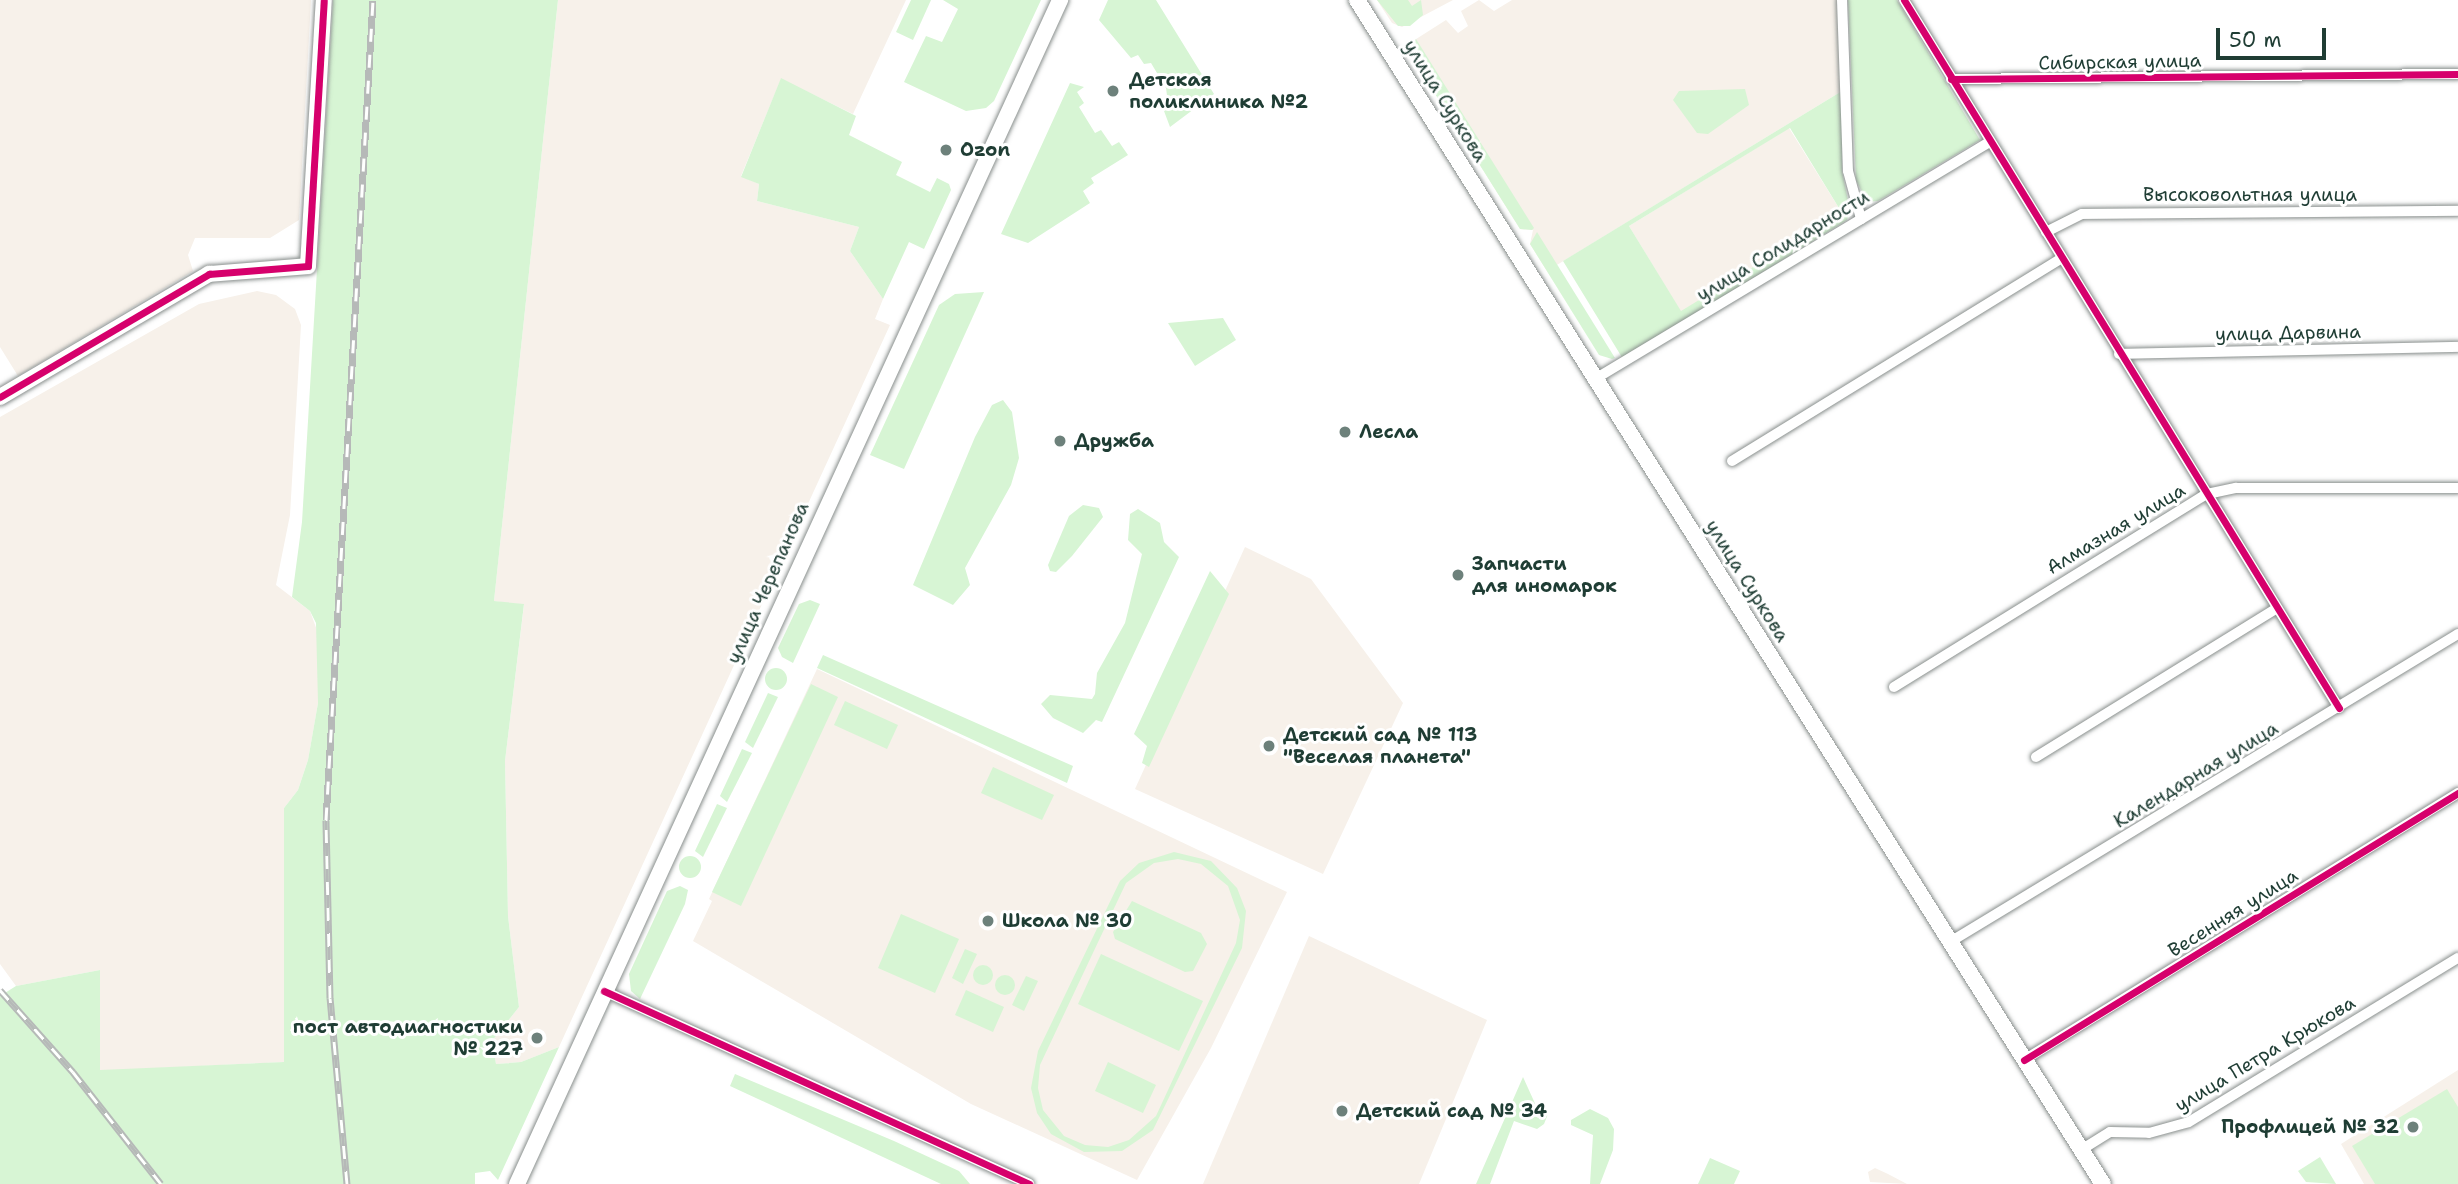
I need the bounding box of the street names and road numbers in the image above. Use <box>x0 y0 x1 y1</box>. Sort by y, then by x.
street label: улица Суркова <box>1398 36 1492 166</box>
street label: Сибирская улица <box>2038 49 2202 75</box>
street label: Высоковольтная улица <box>2143 184 2357 206</box>
street label: улица Солидарности <box>1693 185 1873 307</box>
street label: улица Дарвина <box>2215 320 2361 346</box>
street label: Алмазная улица <box>2043 479 2189 579</box>
street label: улица Черепанова <box>722 499 814 667</box>
street label: улица Суркова <box>1700 516 1794 646</box>
street label: Календарная улица <box>2110 717 2282 833</box>
street label: Весенняя улица <box>2164 864 2302 962</box>
street label: улица Петра Крюкова <box>2171 991 2359 1117</box>

